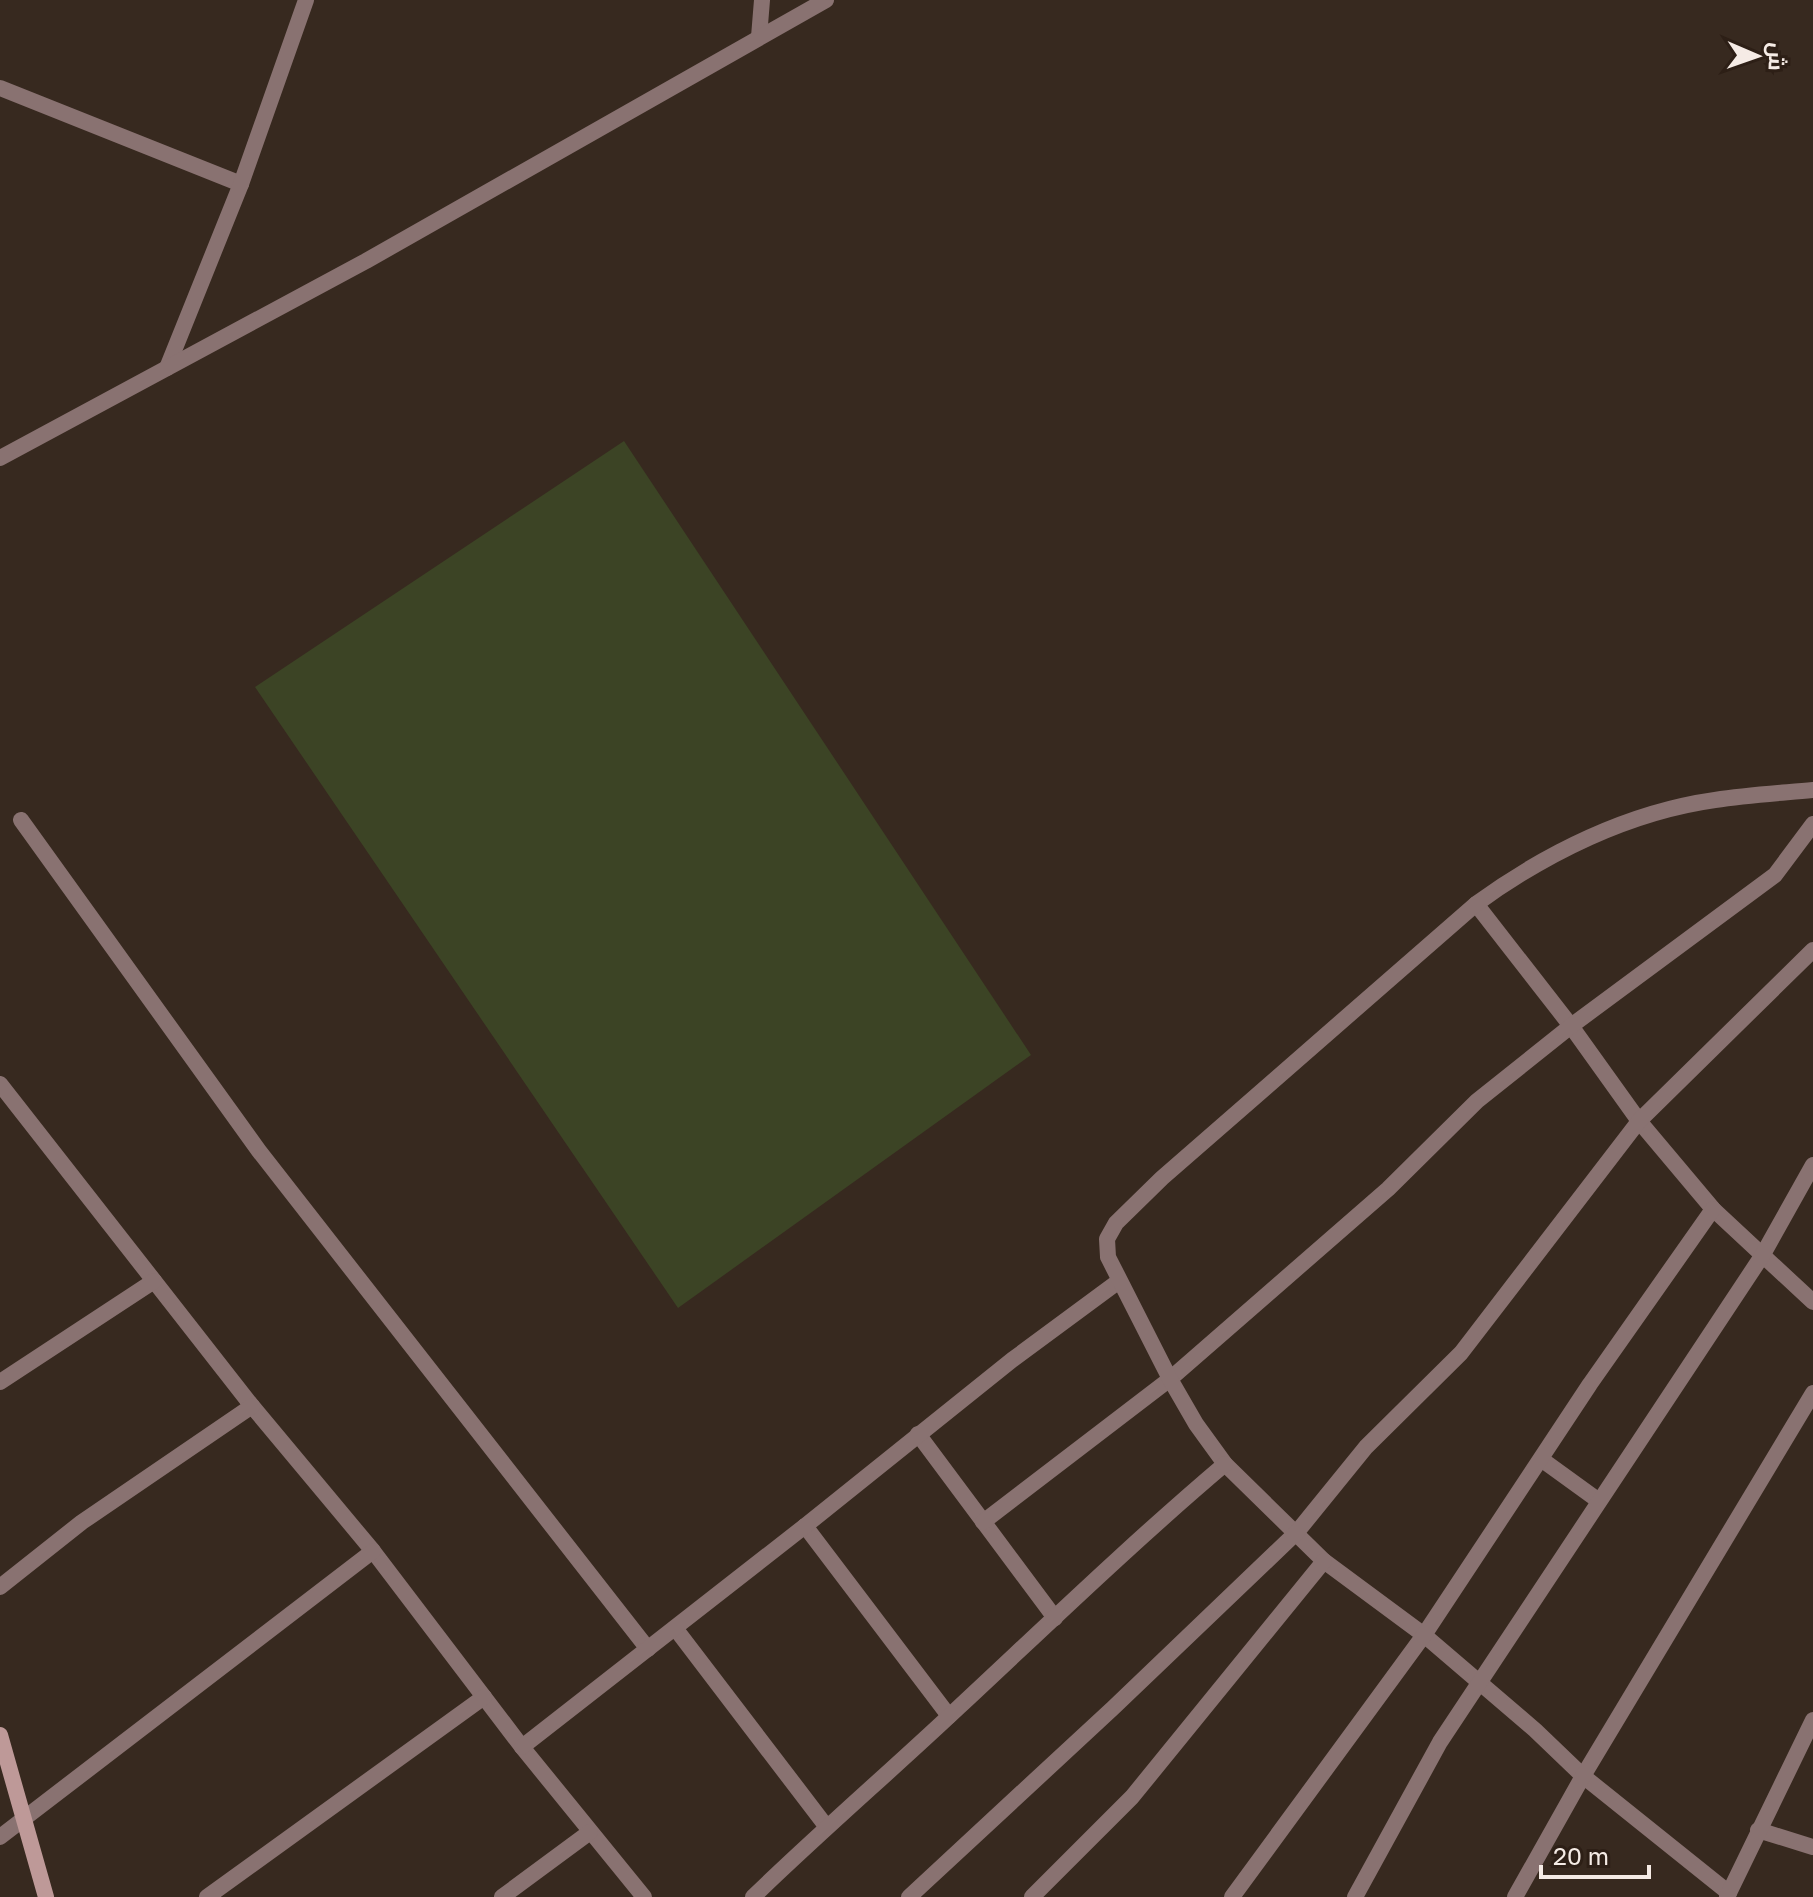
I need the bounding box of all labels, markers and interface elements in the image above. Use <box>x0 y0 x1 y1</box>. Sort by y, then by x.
north arrow <box>1717 16 1797 96</box>
text: ش <box>1763 42 1791 71</box>
scale bar <box>1541 1829 1649 1879</box>
text: 20 m <box>1553 1841 1609 1870</box>

